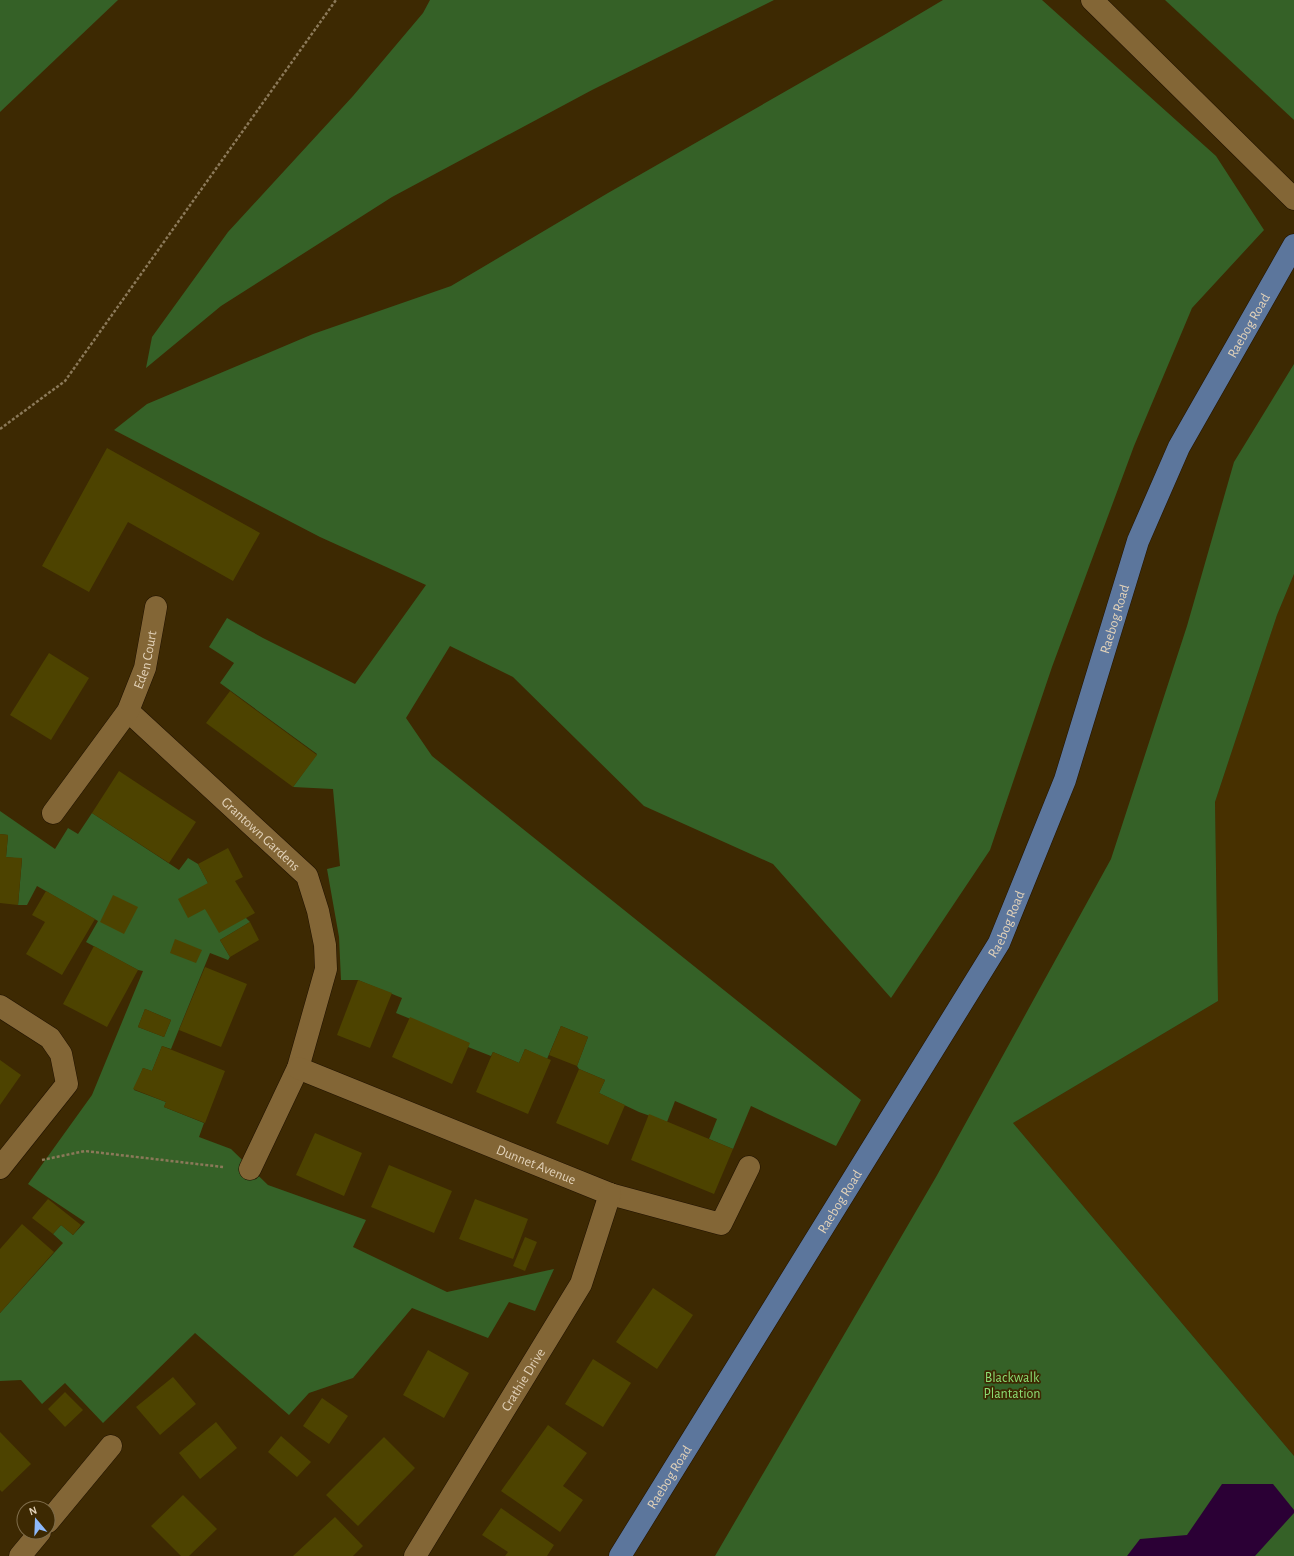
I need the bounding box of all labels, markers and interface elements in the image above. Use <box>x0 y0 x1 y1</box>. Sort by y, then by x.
street label: Raebog Road <box>1225 291 1273 360</box>
street label: Raebog Road <box>1098 583 1132 655</box>
street label: Eden Court <box>131 629 160 691</box>
street label: Grantown Gardens <box>218 795 302 874</box>
street label: Raebog Road <box>986 889 1027 960</box>
street label: Dunnet Avenue <box>494 1143 578 1187</box>
street label: Raebog Road <box>815 1168 865 1236</box>
street label: Crathie Drive <box>499 1346 548 1414</box>
park label: Blackwalk Plantation <box>983 1371 1041 1401</box>
street label: Raebog Road <box>645 1443 695 1512</box>
north arrow <box>16 1500 56 1540</box>
text: N <box>27 1505 38 1517</box>

